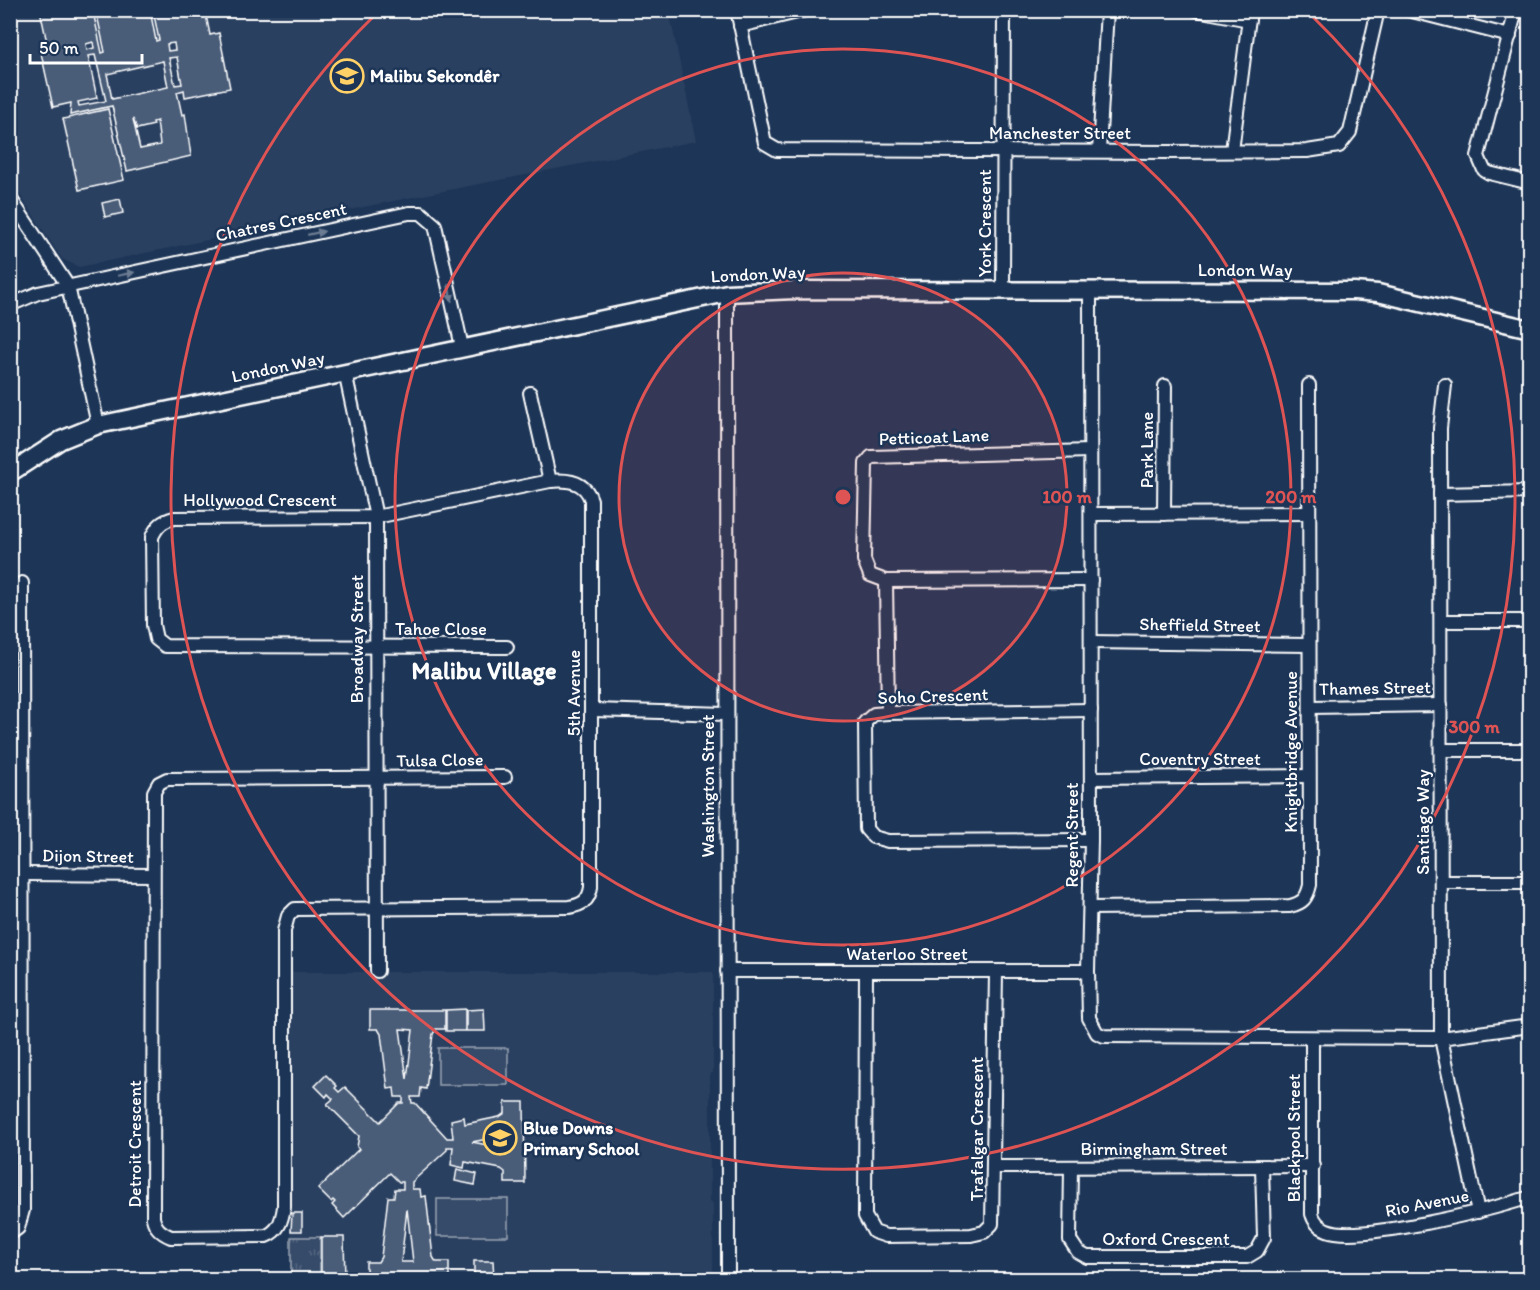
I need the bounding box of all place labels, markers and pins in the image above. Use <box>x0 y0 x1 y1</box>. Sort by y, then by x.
school or university icon: Malibu Sekondêr <box>329 58 365 94</box>
place label: Malibu Sekondêr <box>370 65 500 87</box>
centre of rings <box>833 487 853 507</box>
place label: Blue Downs Primary School <box>523 1117 640 1160</box>
school or university icon: Blue Downs Primary School <box>482 1120 518 1156</box>

